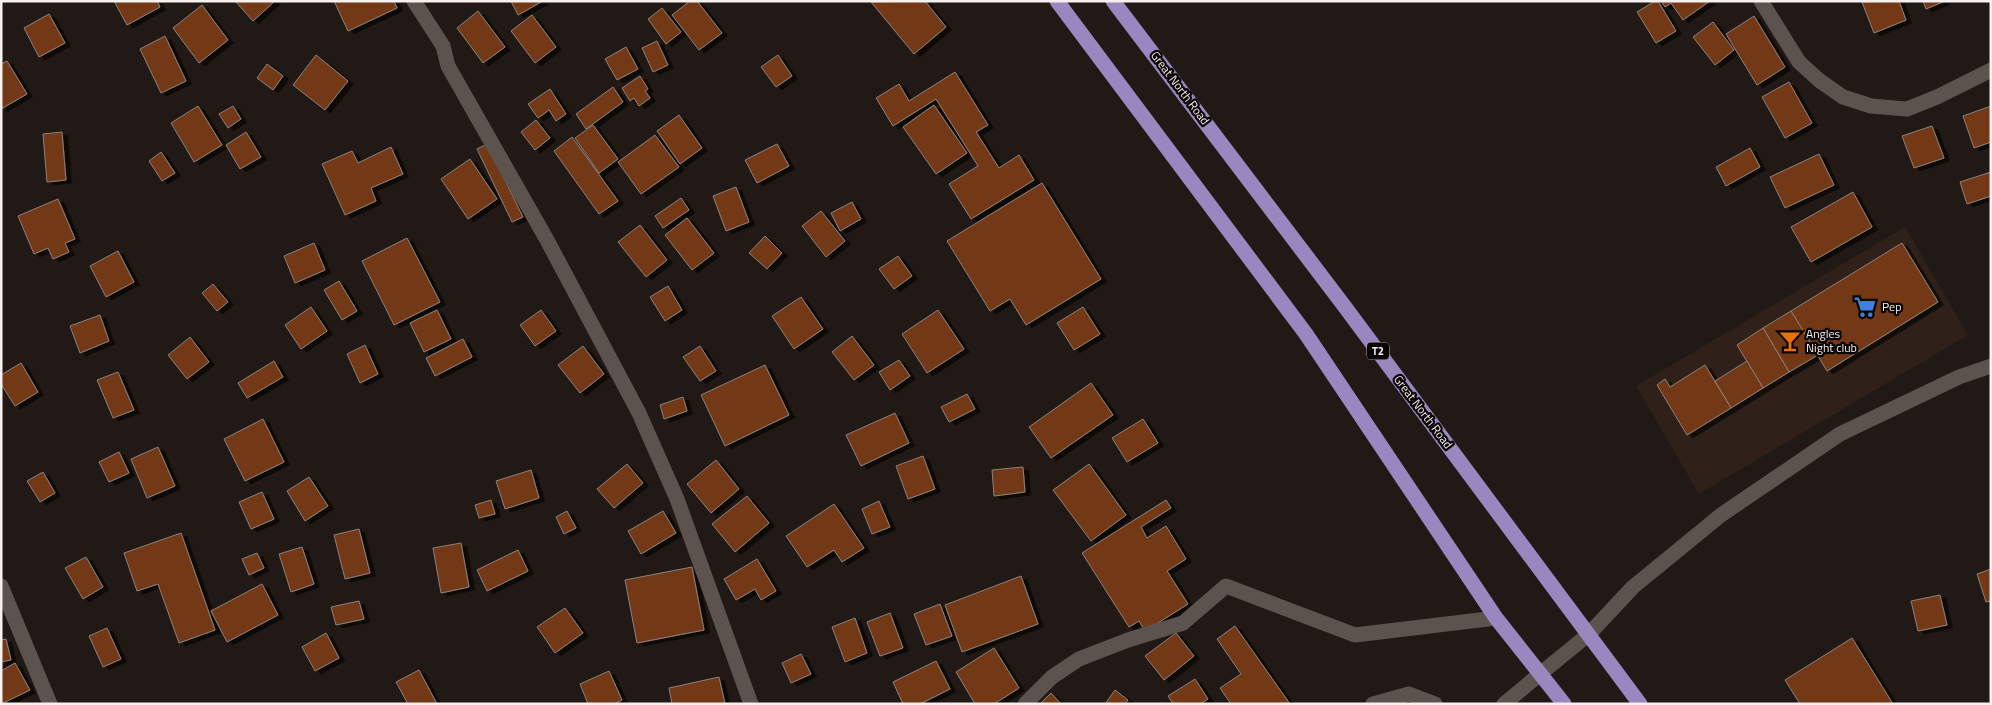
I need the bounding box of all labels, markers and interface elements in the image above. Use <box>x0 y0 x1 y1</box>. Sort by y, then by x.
street label: Great North Road <box>1146 47 1215 129</box>
supermarket icon: Pep <box>1852 294 1878 320</box>
place label: Pep <box>1882 297 1901 316</box>
place label: Angles Night club <box>1806 324 1857 357</box>
bar icon: Angles Night club <box>1777 328 1803 354</box>
road number: T2 <box>1367 342 1389 360</box>
street label: Great North Road <box>1389 371 1458 453</box>

